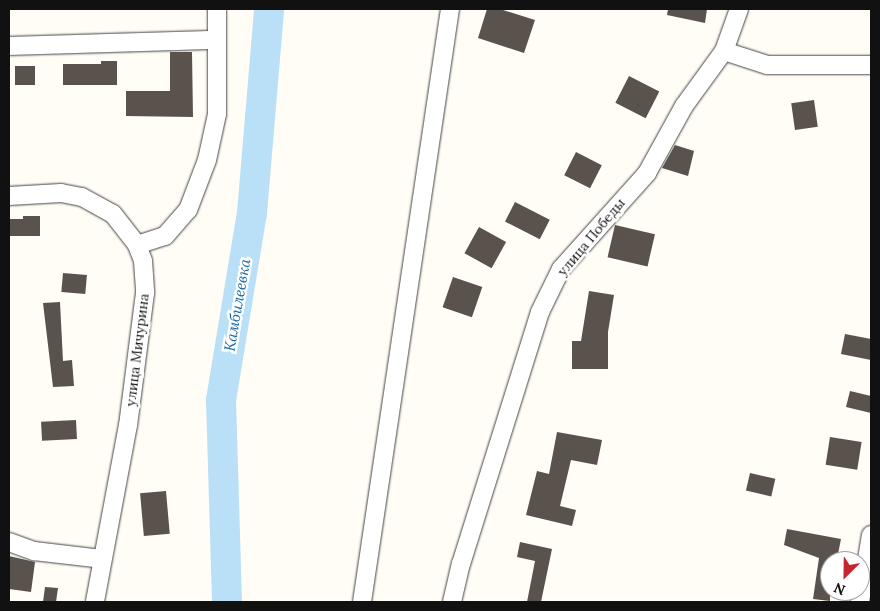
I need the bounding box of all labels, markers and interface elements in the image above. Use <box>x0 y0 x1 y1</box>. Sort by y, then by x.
street label: улица Победы <box>554 195 628 279</box>
water label: Камбилеевка <box>220 257 254 353</box>
street label: улица Мичурина <box>122 293 152 407</box>
north arrow <box>820 551 870 601</box>
text: N <box>831 578 848 599</box>

